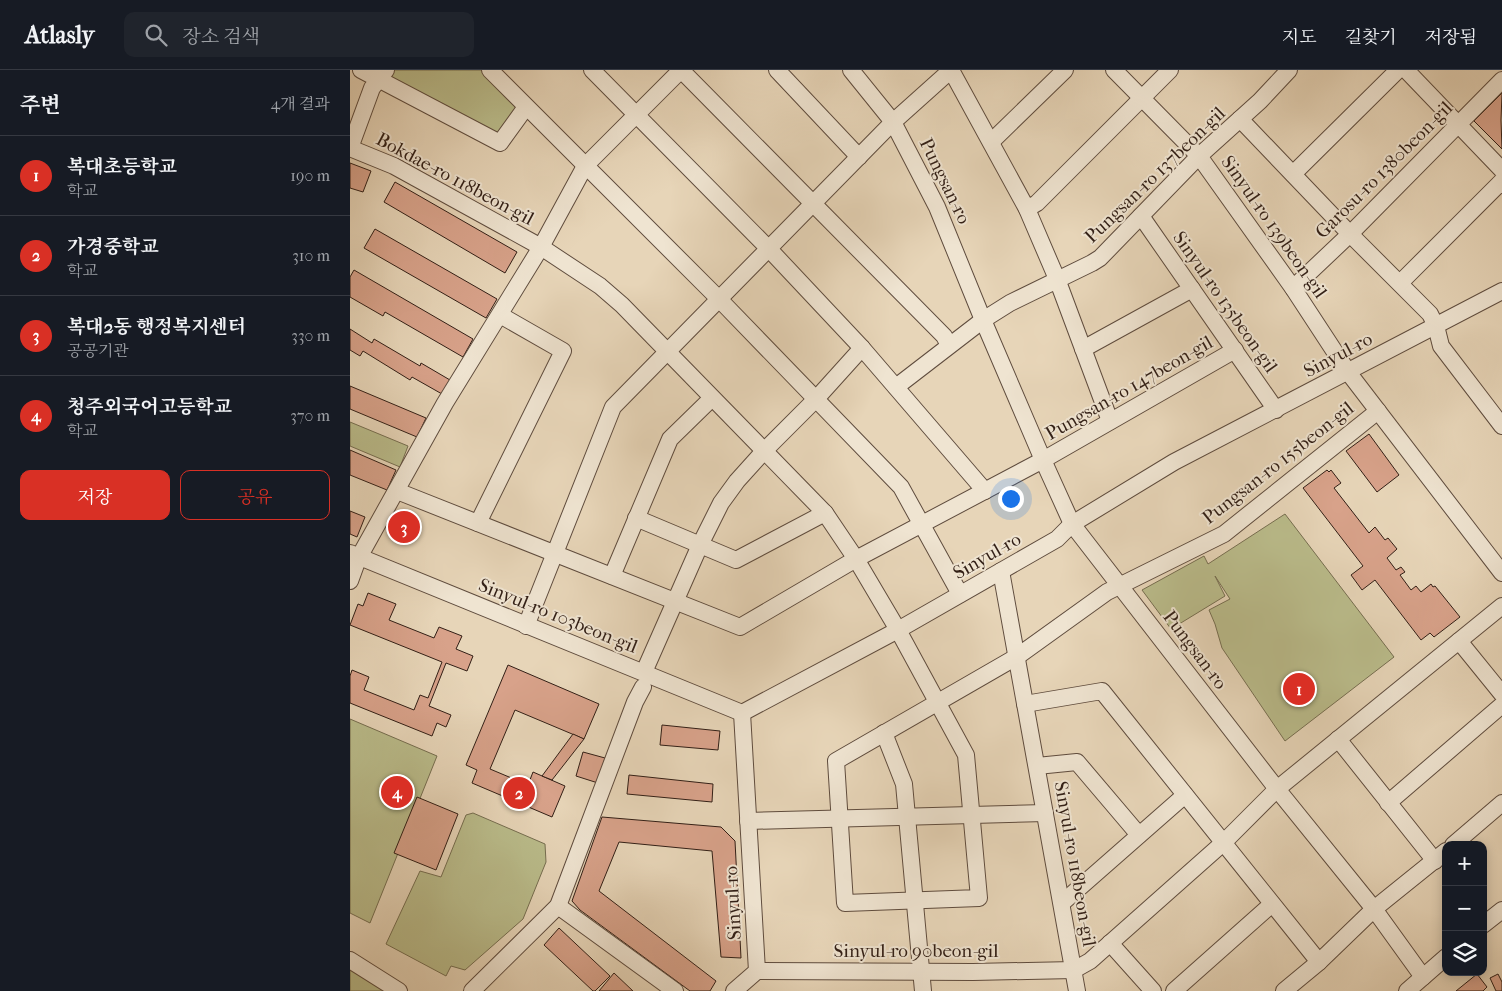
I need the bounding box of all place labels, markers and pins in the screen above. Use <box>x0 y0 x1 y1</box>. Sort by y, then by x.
pin: 3 <box>388 508 420 546</box>
pin: 1 <box>1283 670 1315 708</box>
pin: 4 <box>381 773 413 811</box>
pin: 2 <box>503 774 535 812</box>

